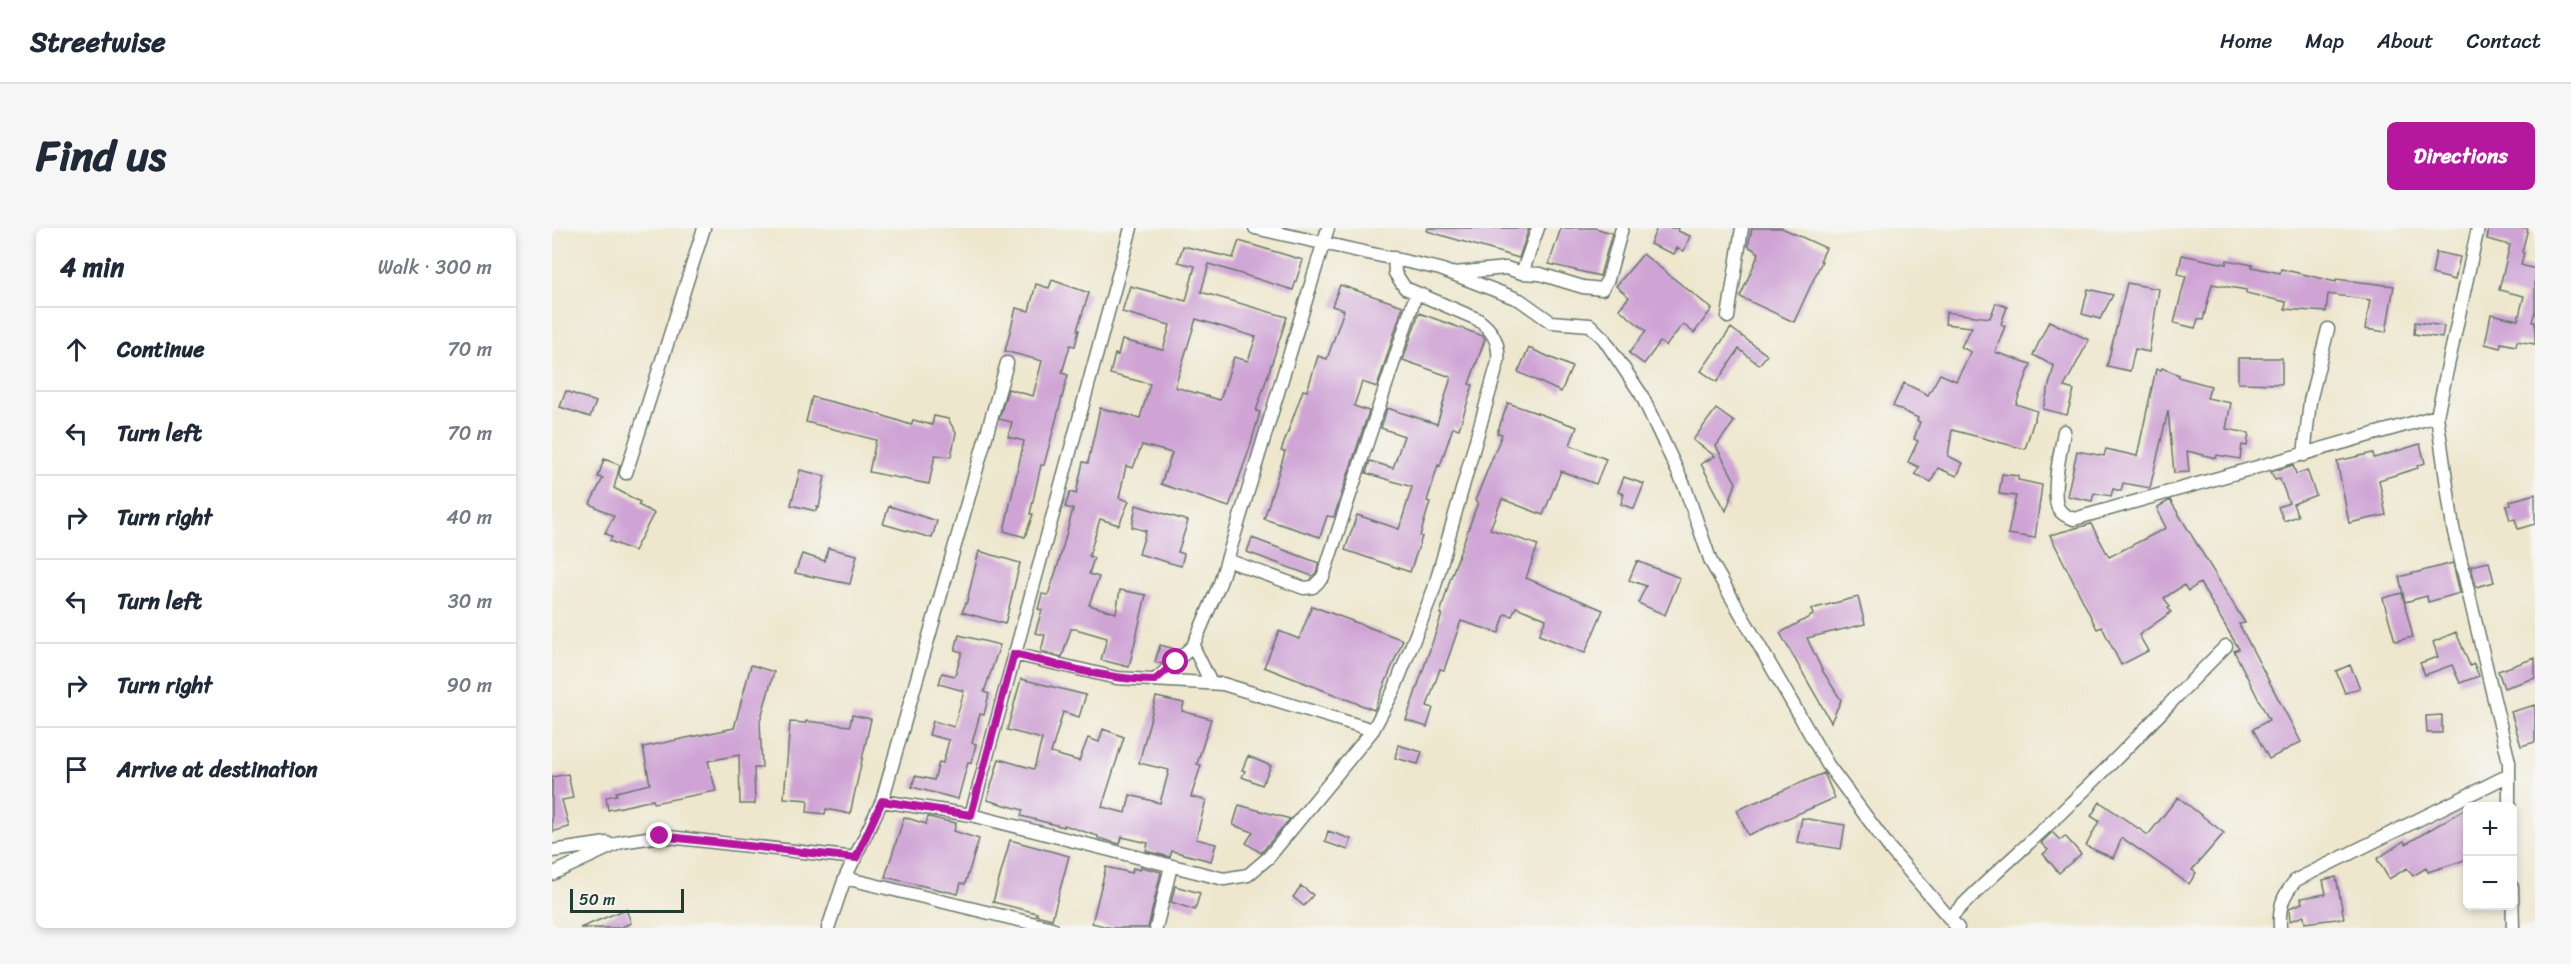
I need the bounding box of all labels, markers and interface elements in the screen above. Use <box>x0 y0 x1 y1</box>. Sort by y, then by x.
text: Streetwise <box>30 17 166 66</box>
text: Home <box>2220 22 2272 60</box>
text: Map <box>2305 22 2344 60</box>
text: About <box>2377 22 2434 60</box>
text: Contact <box>2467 22 2541 60</box>
text: Find us <box>36 119 166 193</box>
button: Directions <box>2387 122 2535 190</box>
text: 4 min <box>60 244 124 290</box>
text: Walk · 300 m <box>378 250 492 285</box>
text: Continue <box>117 330 205 369</box>
text: 70 m <box>447 332 492 367</box>
icon: ahead <box>60 333 93 366</box>
text: Turn left <box>117 414 202 453</box>
text: 70 m <box>447 416 492 451</box>
icon: left <box>60 417 93 450</box>
text: Turn right <box>117 498 212 537</box>
text: 40 m <box>446 500 492 535</box>
icon: right <box>60 501 93 534</box>
text: Turn left <box>117 582 202 621</box>
text: 30 m <box>448 584 492 619</box>
icon: left <box>60 585 93 618</box>
route start <box>1162 648 1188 674</box>
text: Turn right <box>117 666 212 705</box>
text: 90 m <box>447 668 492 703</box>
icon: right <box>60 669 93 702</box>
text: Arrive at destination <box>117 750 318 789</box>
icon: arrive <box>60 753 93 786</box>
map controls <box>2463 802 2517 910</box>
button: + <box>2463 802 2517 856</box>
route end <box>646 822 672 848</box>
button: − <box>2463 856 2517 910</box>
text: 50 m <box>579 885 615 914</box>
scale bar <box>570 886 684 914</box>

